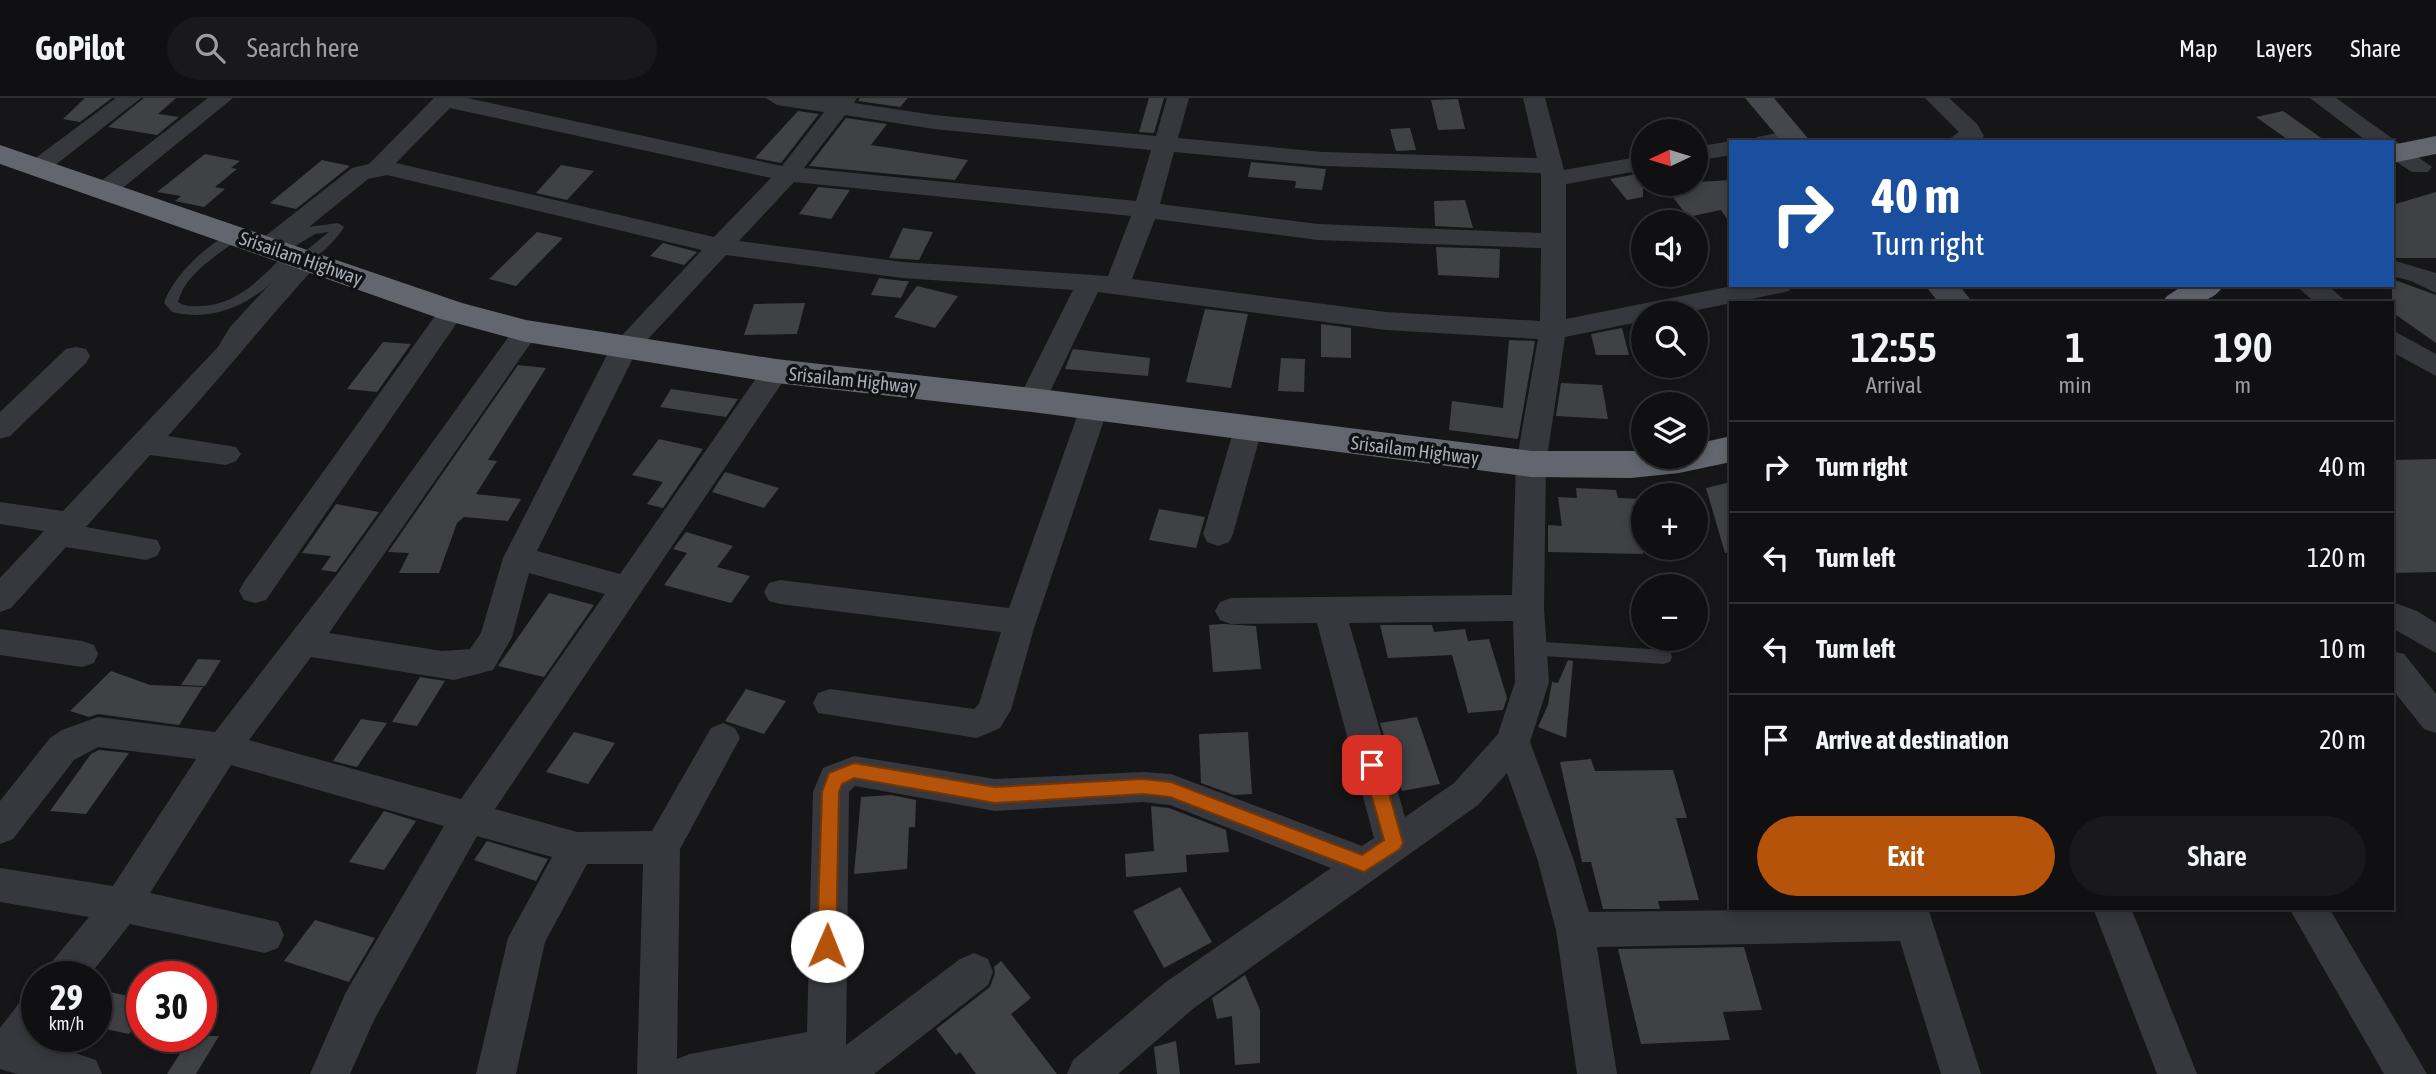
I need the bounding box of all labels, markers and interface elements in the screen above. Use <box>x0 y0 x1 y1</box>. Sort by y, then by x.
search box <box>167 17 657 80</box>
text: GoPilot <box>35 29 125 67</box>
icon: search <box>191 29 229 67</box>
text: Search here <box>247 33 359 63</box>
text: Map <box>2179 35 2218 62</box>
text: Layers <box>2256 35 2312 62</box>
text: Share <box>2350 35 2401 62</box>
north arrow <box>1631 119 1708 196</box>
map controls <box>1631 119 1708 651</box>
text: 40 m <box>1872 167 1960 223</box>
icon: right <box>1757 168 1848 259</box>
button: sound <box>1631 210 1708 287</box>
text: Turn right <box>1872 225 1985 262</box>
street label: Srisailam Highway <box>237 227 366 289</box>
button: search <box>1631 301 1708 378</box>
text: 12:55 <box>1851 323 1937 371</box>
text: 1 <box>2065 323 2085 371</box>
text: 190 <box>2213 323 2272 371</box>
street label: Srisailam Highway <box>788 362 918 398</box>
text: Arrival <box>1866 372 1922 398</box>
text: min <box>2059 372 2092 398</box>
text: m <box>2235 372 2251 398</box>
button: layers <box>1631 392 1708 469</box>
street label: Srisailam Highway <box>1350 431 1480 469</box>
icon: right <box>1757 448 1795 486</box>
text: Turn right <box>1816 452 1907 482</box>
text: 40 m <box>2319 452 2366 482</box>
button: + <box>1631 483 1708 560</box>
icon: left <box>1757 539 1795 577</box>
text: Turn left <box>1816 543 1896 573</box>
text: 120 m <box>2307 543 2366 573</box>
button: − <box>1631 574 1708 651</box>
icon: left <box>1757 630 1795 668</box>
text: Turn left <box>1816 634 1896 664</box>
text: 10 m <box>2319 634 2366 664</box>
icon: arrive <box>1757 721 1795 759</box>
text: Arrive at destination <box>1816 725 2009 755</box>
text: 20 m <box>2319 725 2366 755</box>
pin <box>1342 735 1402 795</box>
icon: arrive <box>1353 746 1391 784</box>
button: Exit <box>1757 816 2055 896</box>
button: Share <box>2069 816 2366 896</box>
position arrow <box>790 909 864 983</box>
speed limit sign: 30 <box>126 961 217 1052</box>
text: 29 <box>50 977 83 1017</box>
text: km/h <box>49 1013 84 1034</box>

